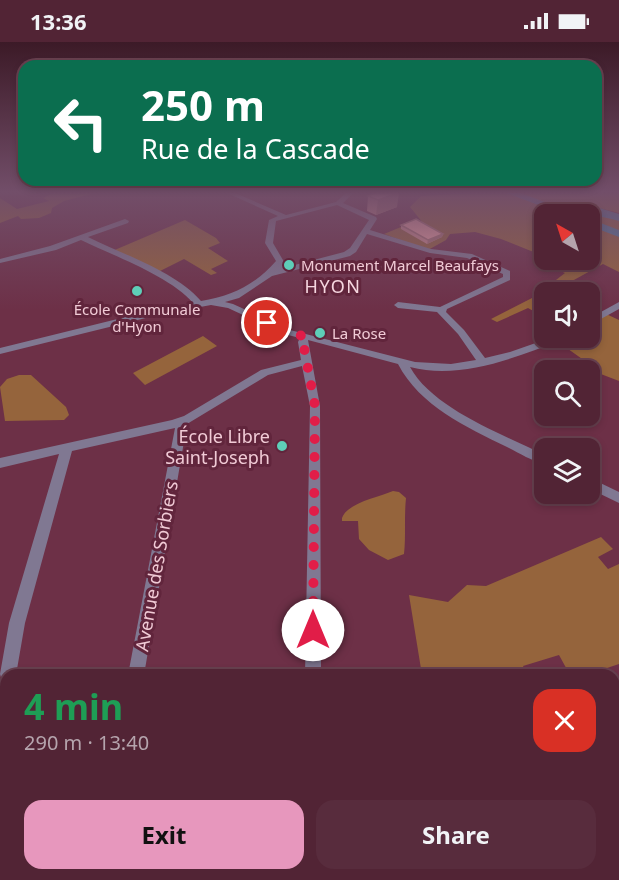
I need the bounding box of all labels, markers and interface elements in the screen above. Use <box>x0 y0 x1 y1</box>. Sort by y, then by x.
text: 13:36 <box>30 6 87 36</box>
text: 250 m <box>141 76 265 133</box>
icon: left <box>42 84 120 162</box>
text: Rue de la Cascade <box>141 130 370 167</box>
north arrow <box>534 204 600 270</box>
map controls <box>534 204 600 504</box>
place label: Monument Marcel Beaufays <box>301 255 499 275</box>
marker: Monument Marcel Beaufays <box>282 258 296 272</box>
district label: HYON <box>305 274 361 298</box>
button: sound <box>534 282 600 348</box>
marker: École Communale d'Hyon <box>130 284 144 298</box>
pin <box>241 297 292 348</box>
place label: École Communale d'Hyon <box>74 299 200 336</box>
icon: arrive <box>250 306 283 339</box>
place label: La Rose <box>332 323 386 343</box>
marker: La Rose <box>313 326 327 340</box>
button: search <box>534 360 600 426</box>
place label: École Libre Saint-Joseph <box>165 424 270 469</box>
button: layers <box>534 438 600 504</box>
marker: École Libre Saint-Joseph <box>275 439 289 453</box>
street label: Avenue des Sorbiers <box>129 479 183 653</box>
position arrow <box>281 598 345 662</box>
text: 4 min <box>24 682 123 731</box>
button: close <box>533 689 596 752</box>
text: 290 m · 13:40 <box>24 729 149 756</box>
button: Exit <box>24 800 304 869</box>
button: Share <box>316 800 596 869</box>

